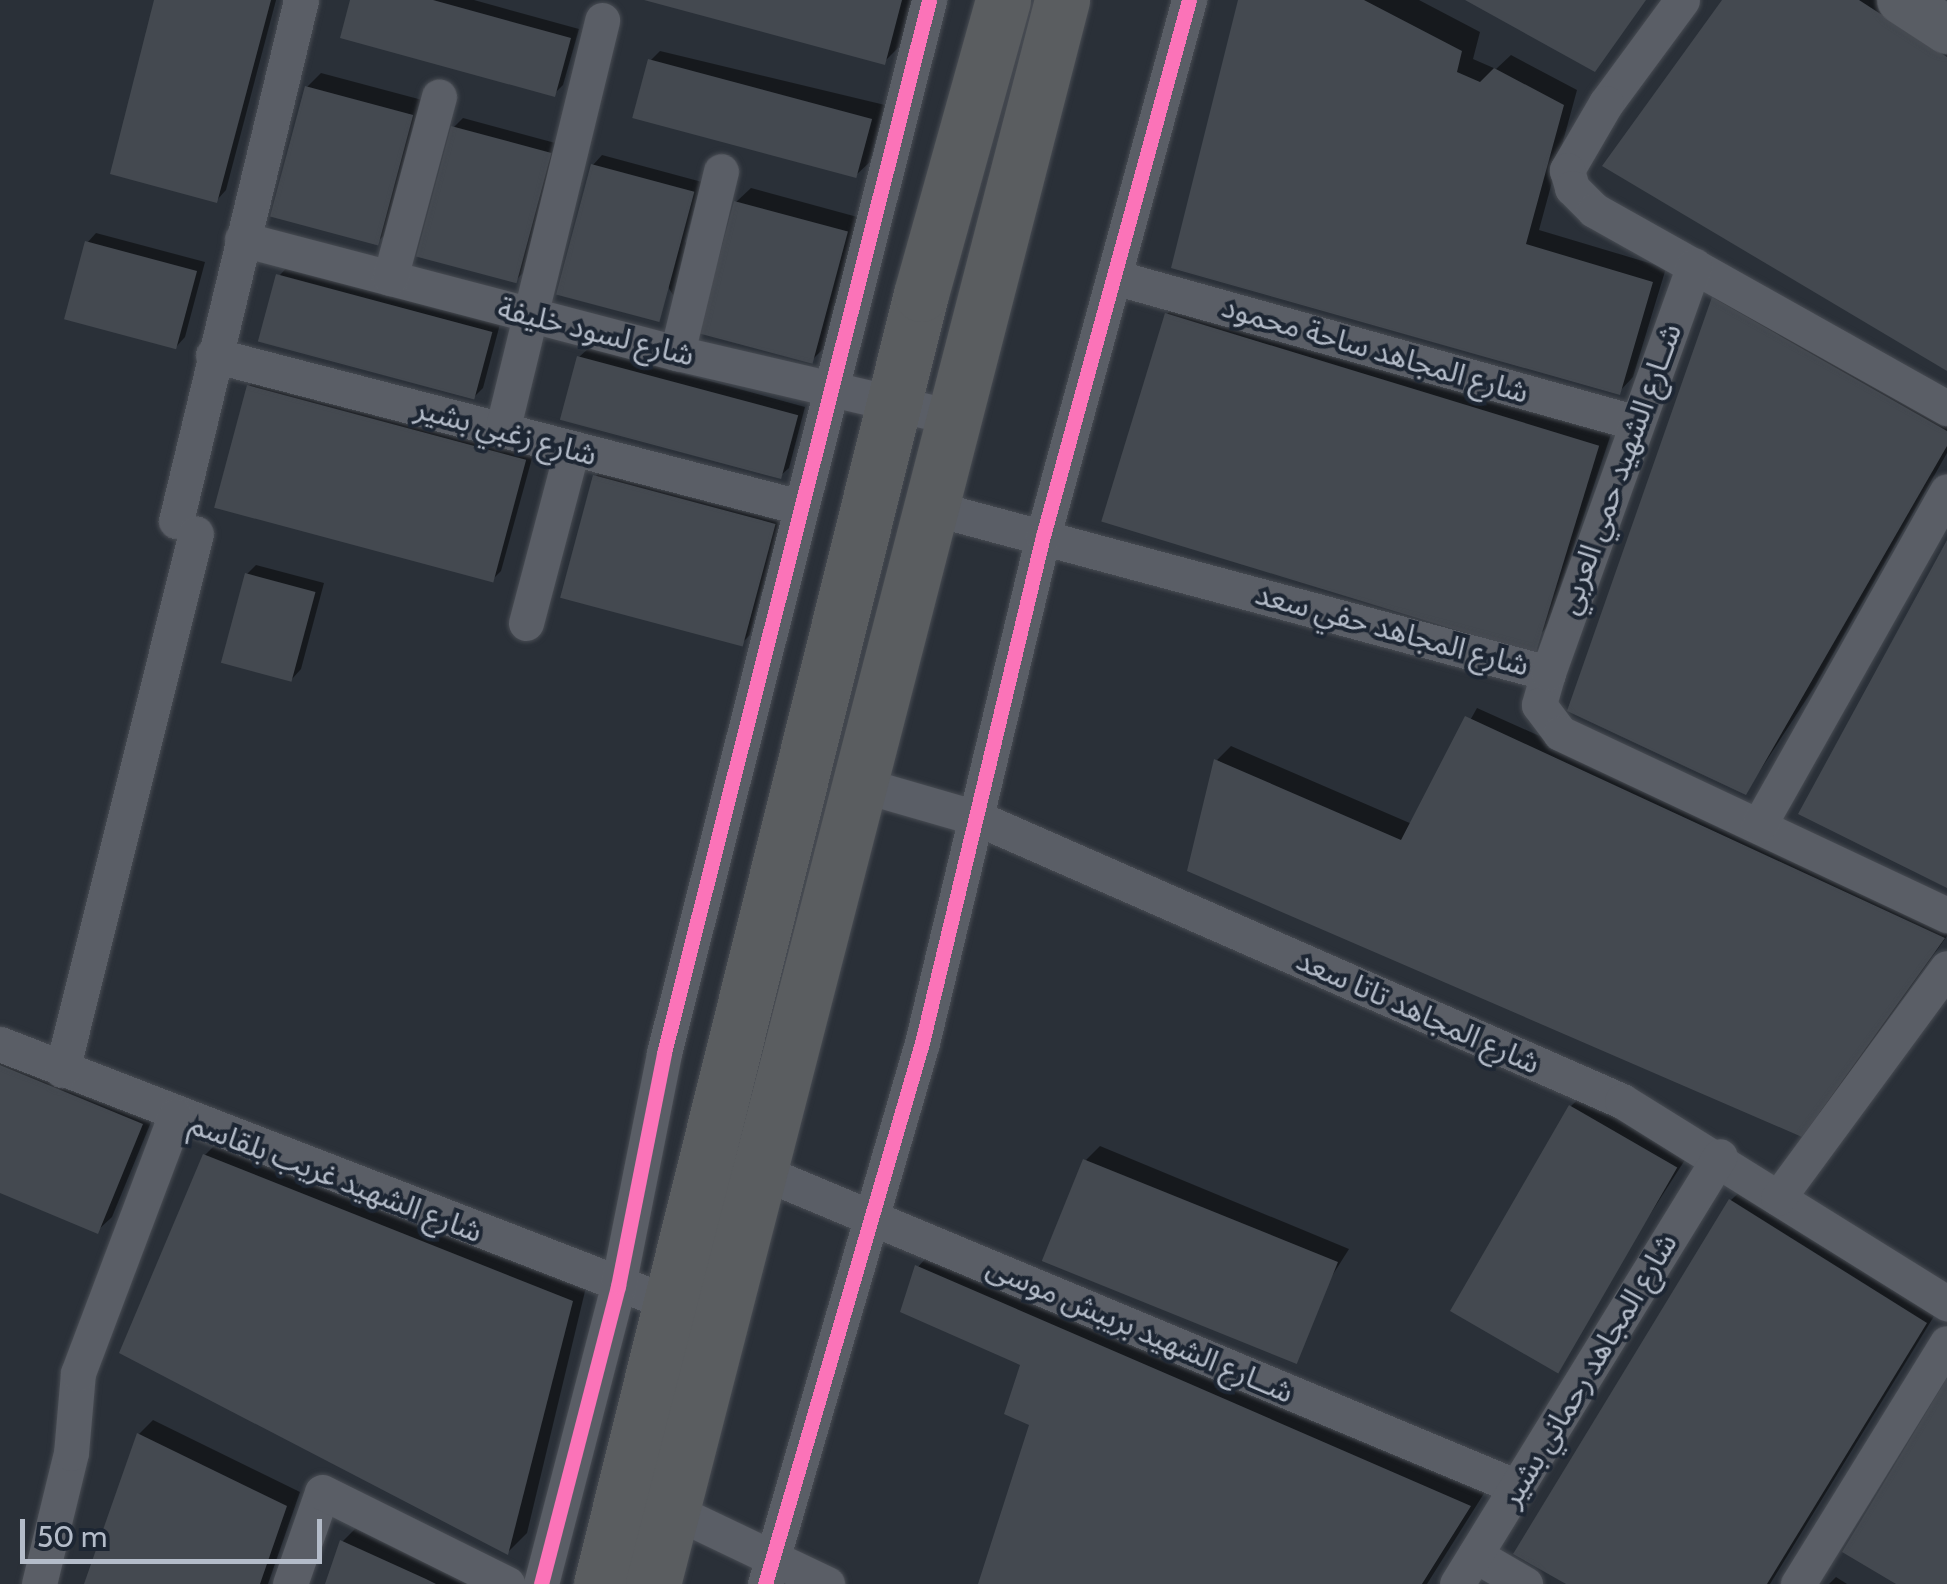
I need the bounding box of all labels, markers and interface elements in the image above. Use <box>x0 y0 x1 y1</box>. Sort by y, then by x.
street label: شارع المجاهد ساحة محمود <box>1218 289 1532 411</box>
street label: شارع لسود خليفة <box>494 290 698 374</box>
street label: شــارع الشهيد حمي العربي <box>1551 319 1689 619</box>
street label: شارع زغبي بشير <box>411 391 601 473</box>
street label: شارع المجاهد حفي سعد <box>1251 576 1533 684</box>
street label: شارع المجاهد تاتا سعد <box>1291 942 1545 1082</box>
street label: شارع الشهيد غريب بلقاسم <box>185 1106 487 1250</box>
street label: شارع المجاهد رحماني بشير <box>1493 1227 1685 1513</box>
street label: شــارع الشهيد بريبش موسى <box>981 1249 1299 1411</box>
scale bar <box>25 1499 328 1561</box>
text: 50 m <box>37 1518 107 1555</box>

